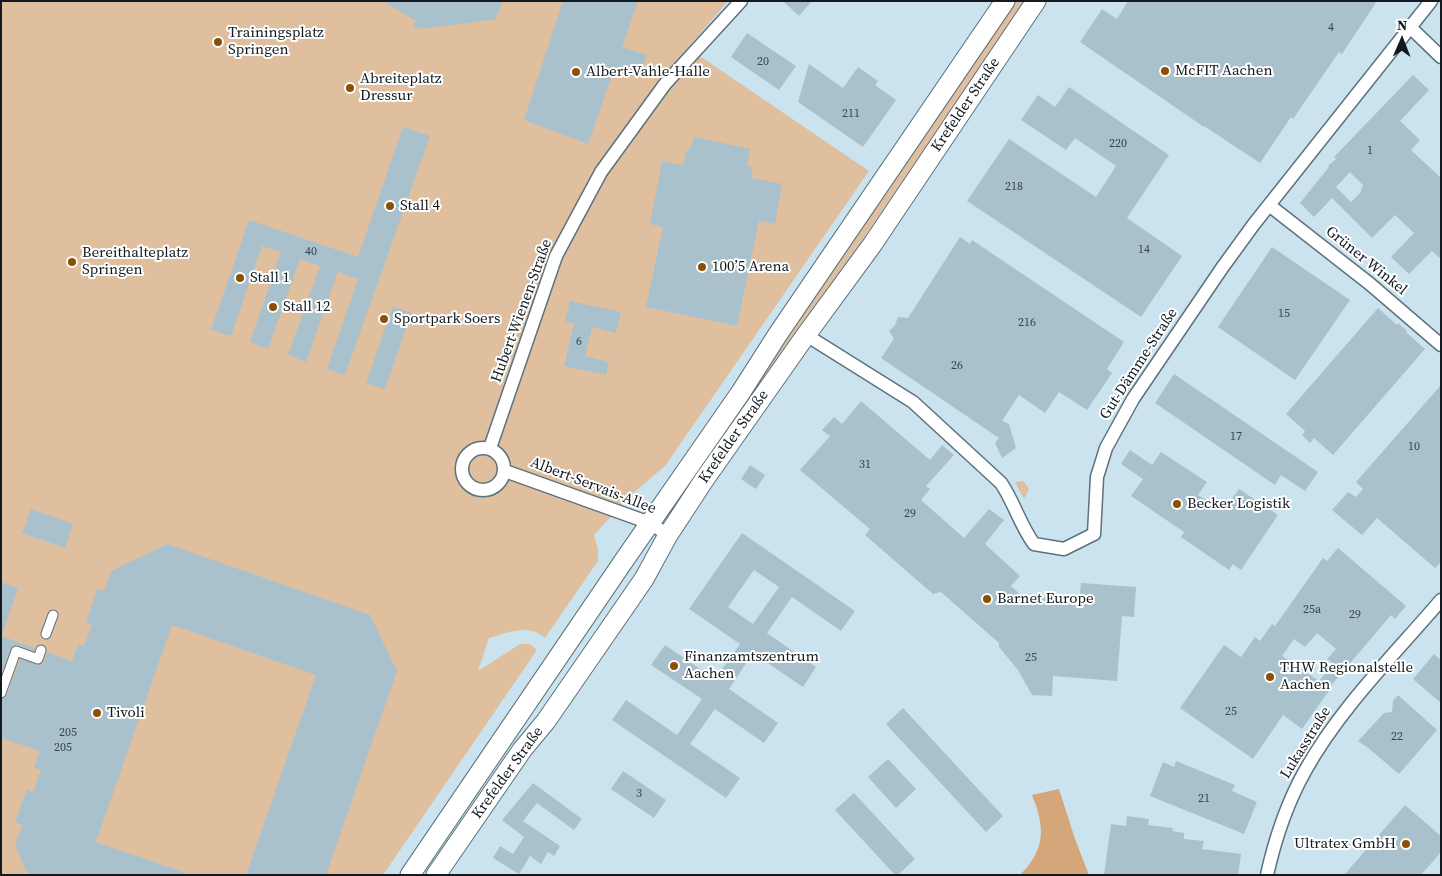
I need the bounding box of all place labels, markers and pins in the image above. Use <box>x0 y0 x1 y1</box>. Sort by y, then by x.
place label: Trainingsplatz Springen <box>228 24 324 59</box>
marker: Trainingsplatz Springen <box>212 36 224 48</box>
place label: McFIT Aachen <box>1175 62 1272 80</box>
place label: Albert-Vahle-Halle <box>586 63 710 81</box>
marker: McFIT Aachen <box>1159 65 1171 77</box>
marker: Albert-Vahle-Halle <box>570 66 582 78</box>
place label: Abreiteplatz Dressur <box>360 70 442 105</box>
marker: Abreiteplatz Dressur <box>344 82 356 94</box>
place label: Stall 4 <box>400 197 440 215</box>
marker: Stall 4 <box>384 200 396 212</box>
place label: Bereithalteplatz Springen <box>82 244 188 279</box>
marker: Bereithalteplatz Springen <box>66 256 78 268</box>
place label: 100’5 Arena <box>712 258 789 276</box>
marker: 100’5 Arena <box>696 261 708 273</box>
place label: Stall 1 <box>250 269 290 287</box>
marker: Stall 1 <box>234 272 246 284</box>
place label: Stall 12 <box>283 298 330 316</box>
marker: Stall 12 <box>267 301 279 313</box>
place label: Sportpark Soers <box>394 310 500 328</box>
marker: Sportpark Soers <box>378 313 390 325</box>
place label: Becker Logistik <box>1187 495 1290 513</box>
marker: Becker Logistik <box>1171 498 1183 510</box>
place label: Barnet Europe <box>997 590 1094 608</box>
marker: Barnet Europe <box>981 593 993 605</box>
place label: Finanzamtszentrum Aachen <box>684 648 819 683</box>
place label: THW Regionalstelle Aachen <box>1280 659 1413 694</box>
marker: Finanzamtszentrum Aachen <box>668 660 680 672</box>
marker: THW Regionalstelle Aachen <box>1264 671 1276 683</box>
place label: Tivoli <box>107 704 145 722</box>
marker: Tivoli <box>91 707 103 719</box>
place label: Ultratex GmbH <box>1294 835 1396 853</box>
marker: Ultratex GmbH <box>1400 838 1412 850</box>

